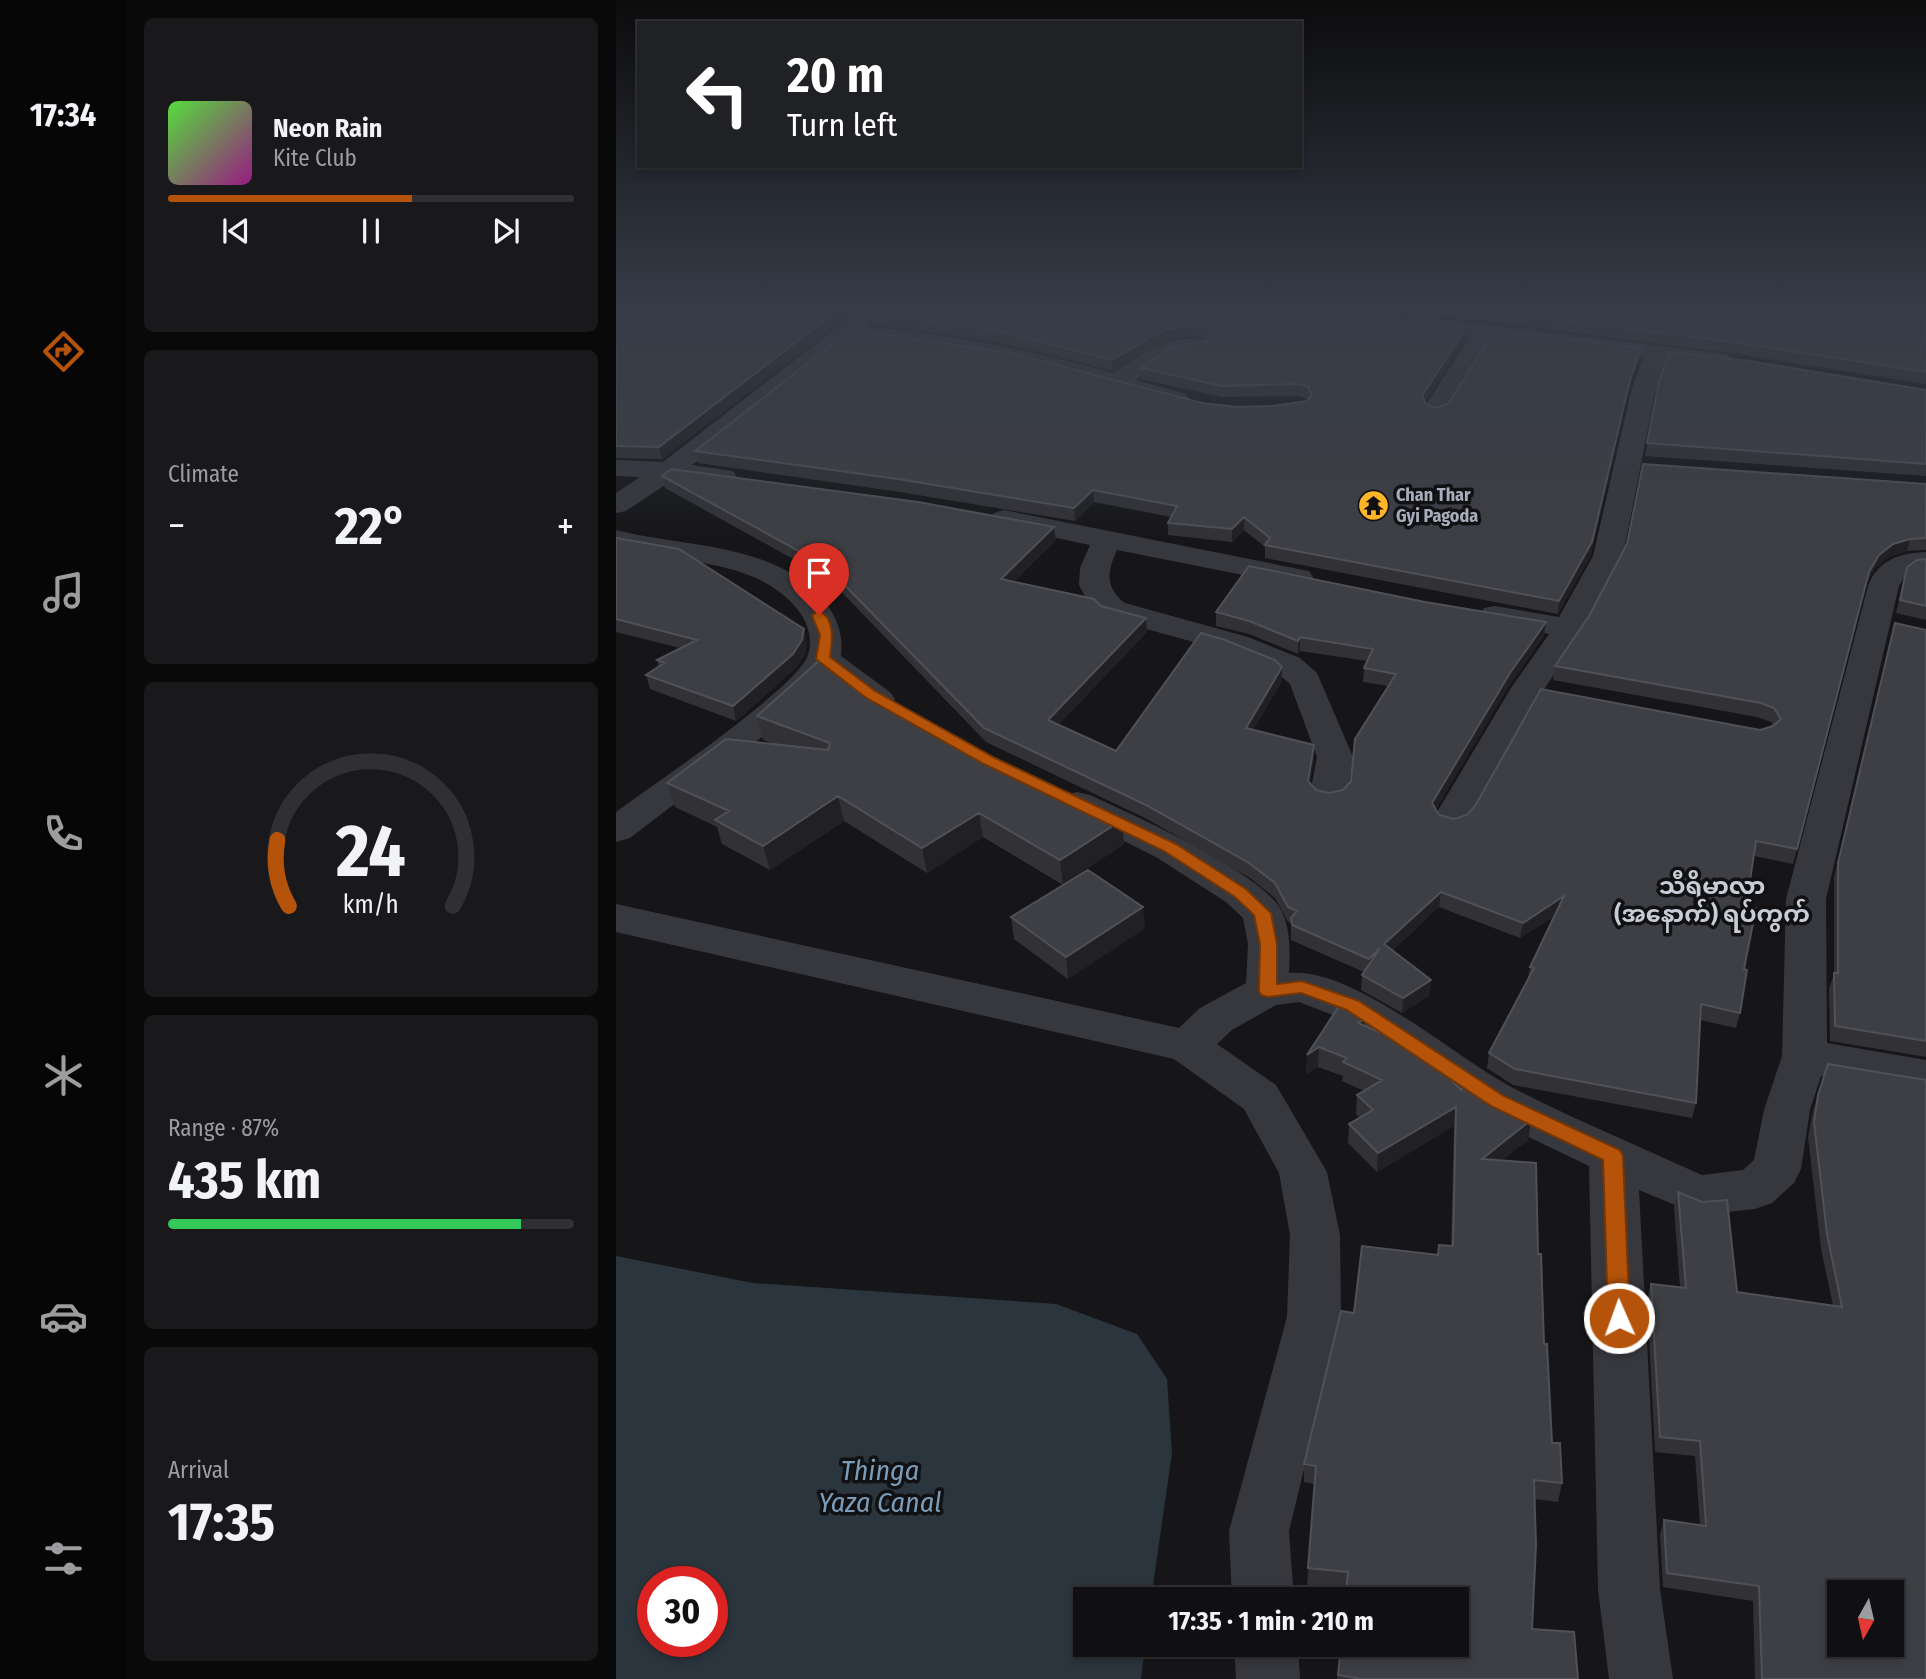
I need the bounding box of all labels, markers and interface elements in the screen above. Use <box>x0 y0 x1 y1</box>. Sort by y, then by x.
text: 20 m <box>787 46 884 105</box>
icon: left <box>672 49 763 140</box>
text: 17:34 <box>30 96 96 134</box>
text: Turn left <box>787 106 897 144</box>
text: Neon Rain <box>273 113 382 144</box>
text: Kite Club <box>273 144 357 172</box>
icon: previous <box>217 212 255 250</box>
icon: pause <box>352 212 390 250</box>
icon: next <box>487 212 525 250</box>
icon: directions <box>39 327 88 376</box>
text: Climate <box>168 460 239 488</box>
place label: Chan Thar Gyi Pagoda <box>1396 484 1478 527</box>
temple icon: Chan Thar Gyi Pagoda <box>1356 488 1390 522</box>
text: 22° <box>335 495 407 558</box>
text: − <box>168 503 185 549</box>
text: + <box>557 503 574 549</box>
pin <box>789 543 849 615</box>
icon: arrive <box>800 554 838 592</box>
icon: music <box>39 568 88 617</box>
text: 24 <box>335 808 406 895</box>
icon: phone <box>39 809 88 858</box>
district label: သီရိမာလာ (အနောက်) ရပ်ကွက် <box>1614 870 1810 933</box>
text: km/h <box>343 889 399 919</box>
icon: climate <box>39 1051 88 1100</box>
text: Range · 87% <box>168 1114 279 1142</box>
text: 435 km <box>168 1149 321 1212</box>
position arrow <box>1582 1281 1656 1355</box>
icon: car <box>39 1292 88 1341</box>
water label: Thinga Yaza Canal <box>818 1454 942 1519</box>
text: Arrival <box>168 1456 229 1484</box>
text: 17:35 <box>168 1491 275 1554</box>
icon: filters <box>39 1534 88 1583</box>
speed limit sign: 30 <box>637 1566 728 1657</box>
north arrow <box>1827 1580 1904 1657</box>
map controls <box>1827 1580 1904 1657</box>
text: 17:35 · 1 min · 210 m <box>1168 1606 1374 1637</box>

